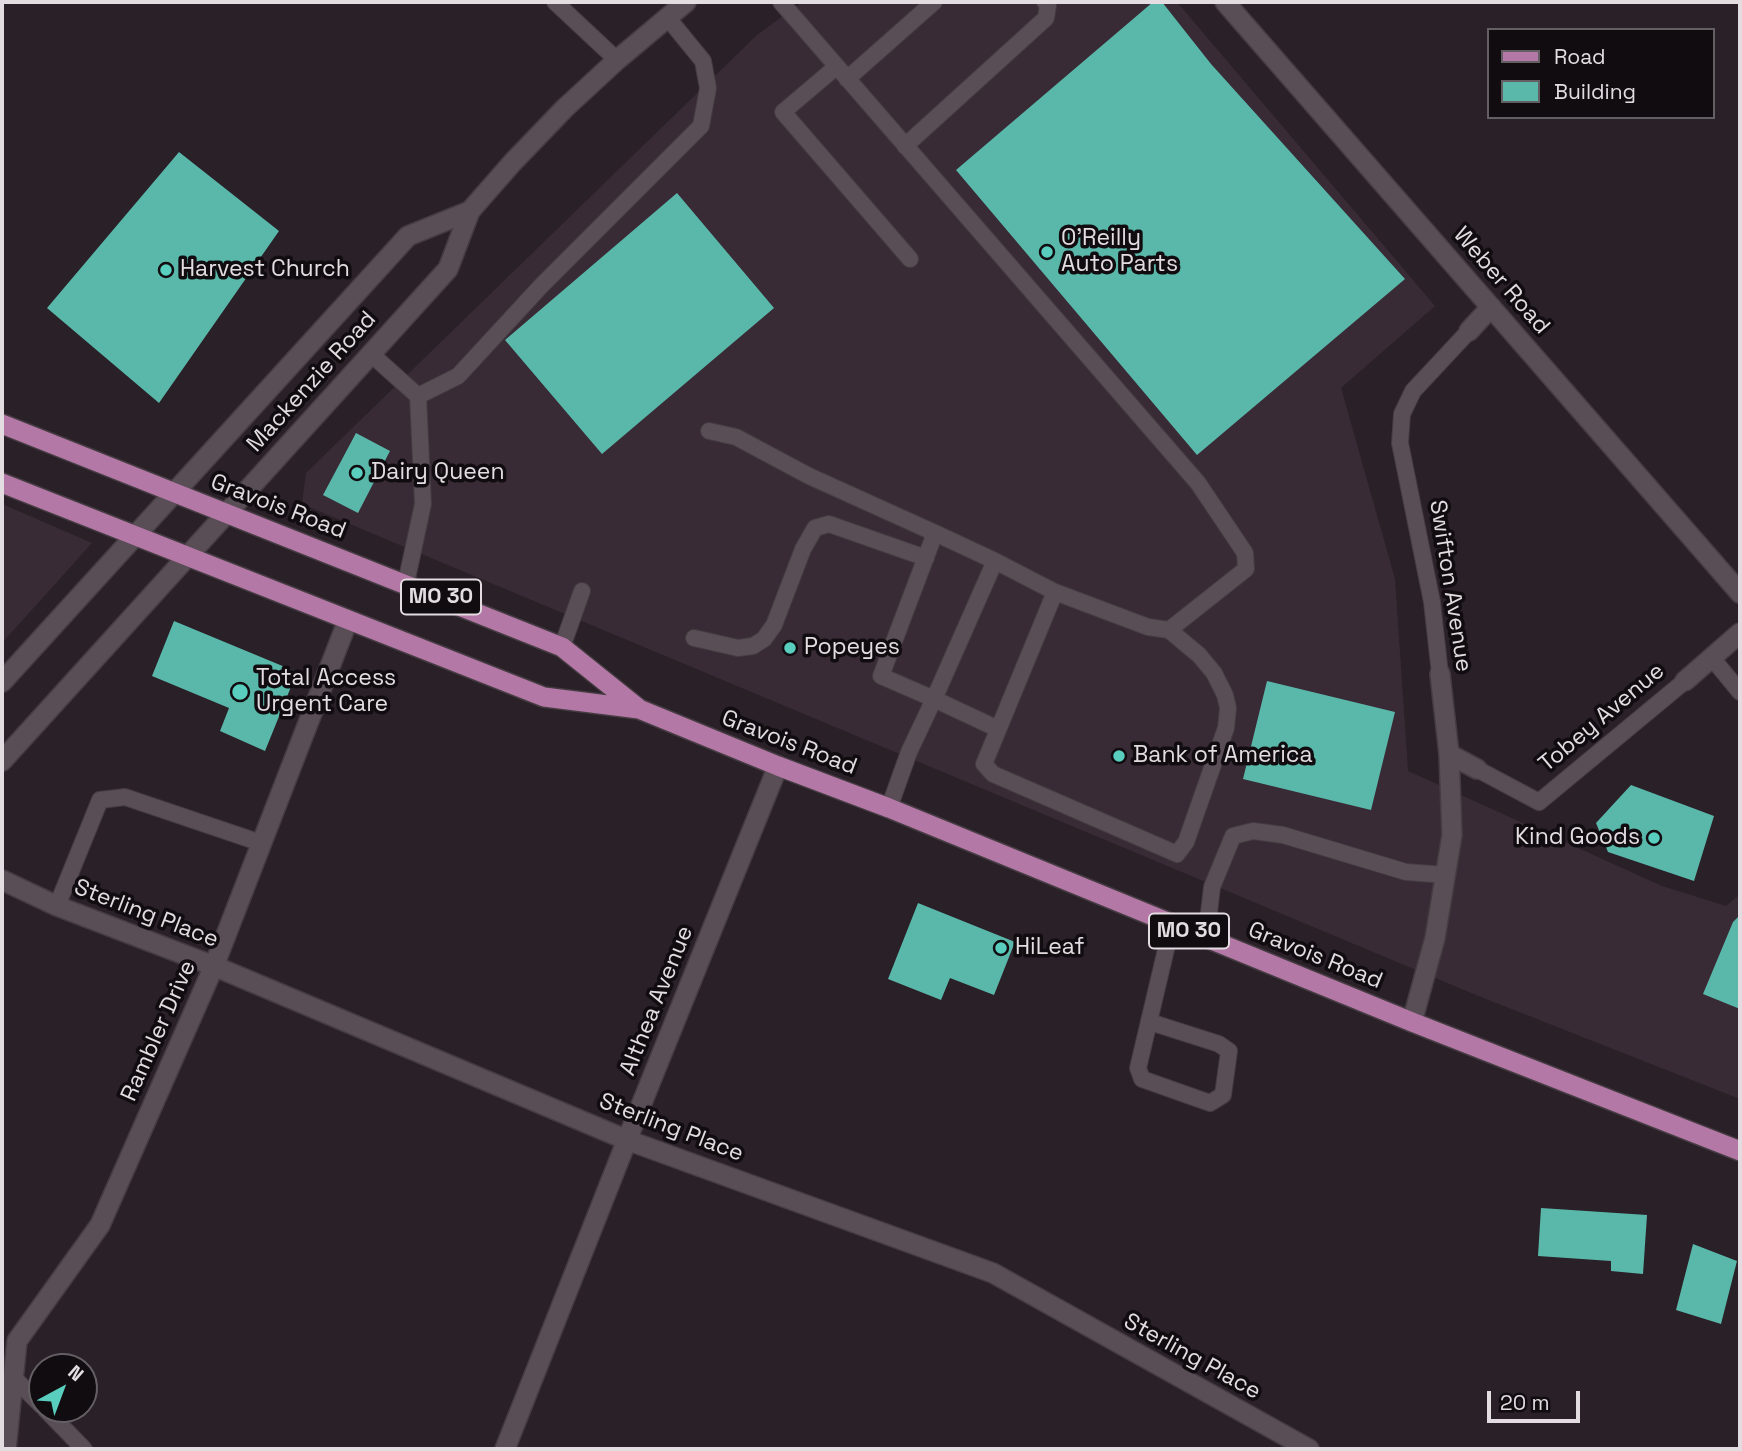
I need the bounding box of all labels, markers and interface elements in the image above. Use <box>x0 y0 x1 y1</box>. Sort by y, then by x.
legend <box>1486 28 1714 119</box>
text: Road <box>1554 43 1606 70</box>
text: Building <box>1554 78 1636 105</box>
street label: Weber Road <box>1447 222 1555 340</box>
place label: O'Reilly Auto Parts <box>1061 225 1178 279</box>
marker: O'Reilly Auto Parts <box>1039 244 1055 260</box>
place label: Harvest Church <box>180 256 350 284</box>
marker: Harvest Church <box>158 262 174 278</box>
street label: Mackenzie Road <box>242 306 382 458</box>
place label: Dairy Queen <box>371 459 505 487</box>
marker: Dairy Queen <box>349 465 365 481</box>
street label: Gravois Road <box>207 469 349 545</box>
street label: Swifton Avenue <box>1423 498 1477 674</box>
road number: MO 30 <box>401 580 481 614</box>
place label: Popeyes <box>804 634 900 662</box>
marker: Popeyes <box>782 640 798 656</box>
street label: Tobey Avenue <box>1534 658 1670 778</box>
place label: Total Access Urgent Care <box>256 665 396 719</box>
marker: Total Access Urgent Care <box>230 682 250 702</box>
street label: Gravois Road <box>718 705 860 781</box>
place label: Bank of America <box>1133 742 1313 770</box>
marker: Bank of America <box>1111 748 1127 764</box>
place label: Kind Goods <box>1515 824 1640 852</box>
marker: Kind Goods <box>1646 830 1662 846</box>
street label: Sterling Place <box>70 874 222 954</box>
road number: MO 30 <box>1149 914 1229 948</box>
street label: Gravois Road <box>1244 917 1386 995</box>
street label: Althea Avenue <box>614 922 700 1080</box>
place label: HiLeaf <box>1015 934 1084 962</box>
marker: HiLeaf <box>993 940 1009 956</box>
street label: Rambler Drive <box>116 956 202 1106</box>
street label: Sterling Place <box>595 1088 747 1168</box>
street label: Sterling Place <box>1119 1308 1265 1406</box>
north arrow <box>28 1353 98 1423</box>
text: N <box>63 1360 89 1387</box>
scale bar <box>1490 1378 1583 1422</box>
text: 20 m <box>1500 1389 1550 1416</box>

